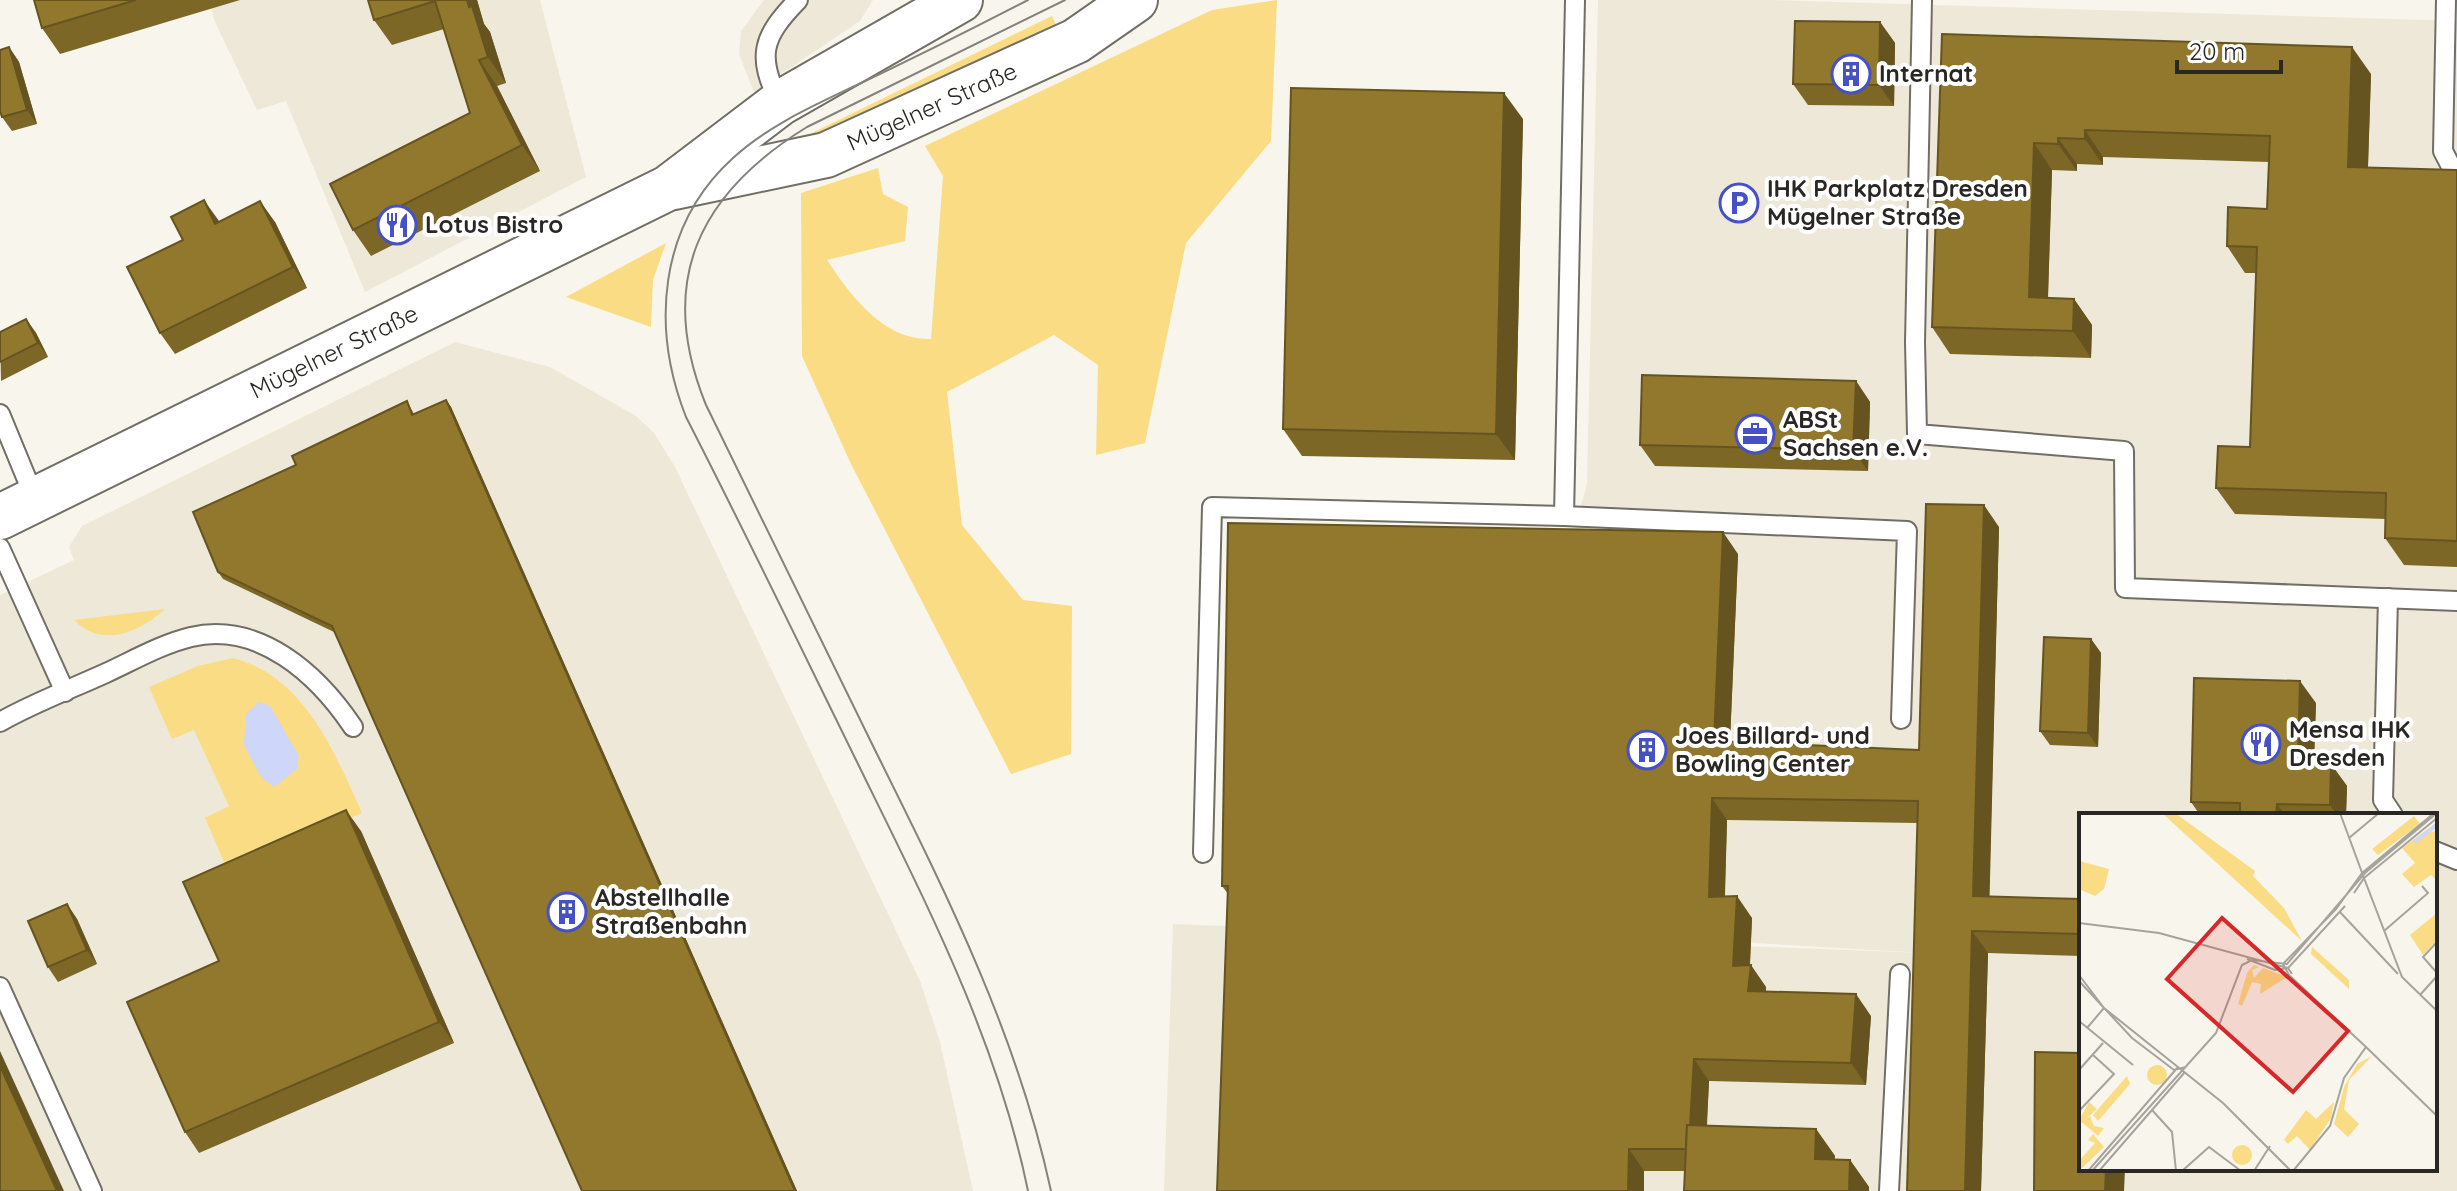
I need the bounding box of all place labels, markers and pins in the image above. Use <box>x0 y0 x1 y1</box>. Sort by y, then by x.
building icon: Internat <box>1830 53 1872 95</box>
place label: Internat <box>1879 58 1973 88</box>
place label: IHK Parkplatz Dresden Mügelner Straße <box>1767 173 2028 231</box>
parking icon: IHK Parkplatz Dresden Mügelner Straße <box>1718 182 1760 224</box>
restaurant icon: Lotus Bistro <box>376 204 418 246</box>
place label: Lotus Bistro <box>425 209 563 239</box>
place label: ABSt Sachsen e.V. <box>1783 404 1928 462</box>
office icon: ABSt Sachsen e.V. <box>1734 413 1776 455</box>
place label: Mensa IHK Dresden <box>2289 714 2410 772</box>
place label: Joes Billard- und Bowling Center <box>1675 720 1870 778</box>
restaurant icon: Mensa IHK Dresden <box>2240 723 2282 765</box>
building icon: Joes Billard- und Bowling Center <box>1626 729 1668 771</box>
place label: Abstellhalle Straßenbahn <box>595 882 747 940</box>
building icon: Abstellhalle Straßenbahn <box>546 891 588 933</box>

